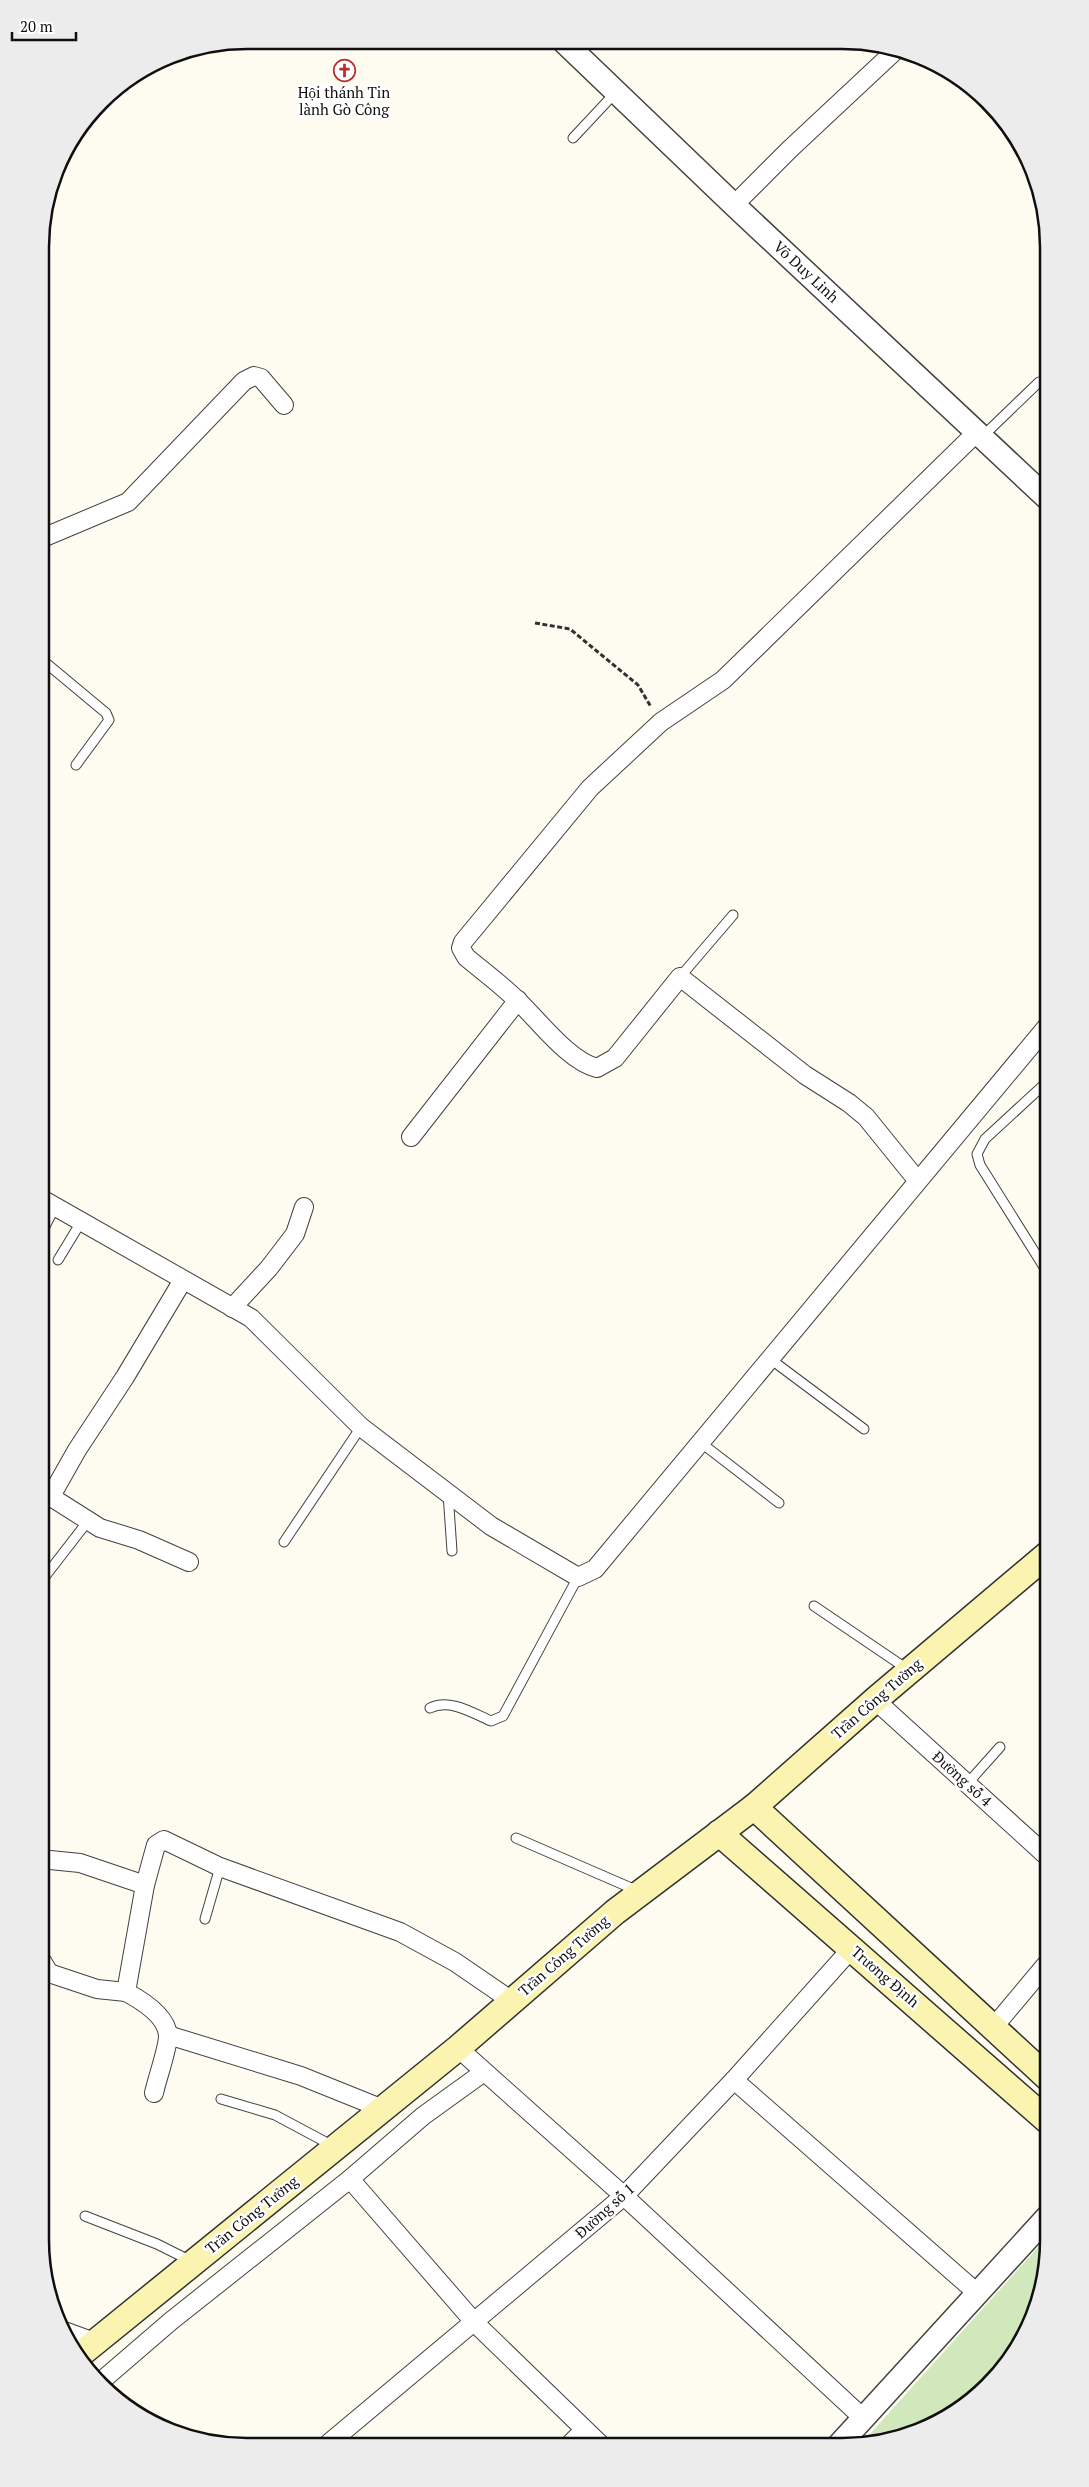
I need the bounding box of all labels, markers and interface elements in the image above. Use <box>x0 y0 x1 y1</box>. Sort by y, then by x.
scale bar <box>12 10 76 42</box>
text: 20 m <box>20 16 53 36</box>
church icon: Hội thánh Tin lành Gò Công <box>332 58 356 82</box>
place label: Hội thánh Tin lành Gò Công <box>298 82 390 119</box>
street label: Võ Duy Linh <box>770 236 844 307</box>
street label: Trần Công Tường <box>827 1653 927 1743</box>
street label: Đường số 4 <box>929 1746 997 1810</box>
street label: Trần Công Tường <box>514 1910 614 2000</box>
street label: Trương Định <box>848 1941 924 2011</box>
street label: Trần Công Tường <box>201 2170 303 2258</box>
street label: Đường số 1 <box>570 2178 638 2242</box>

